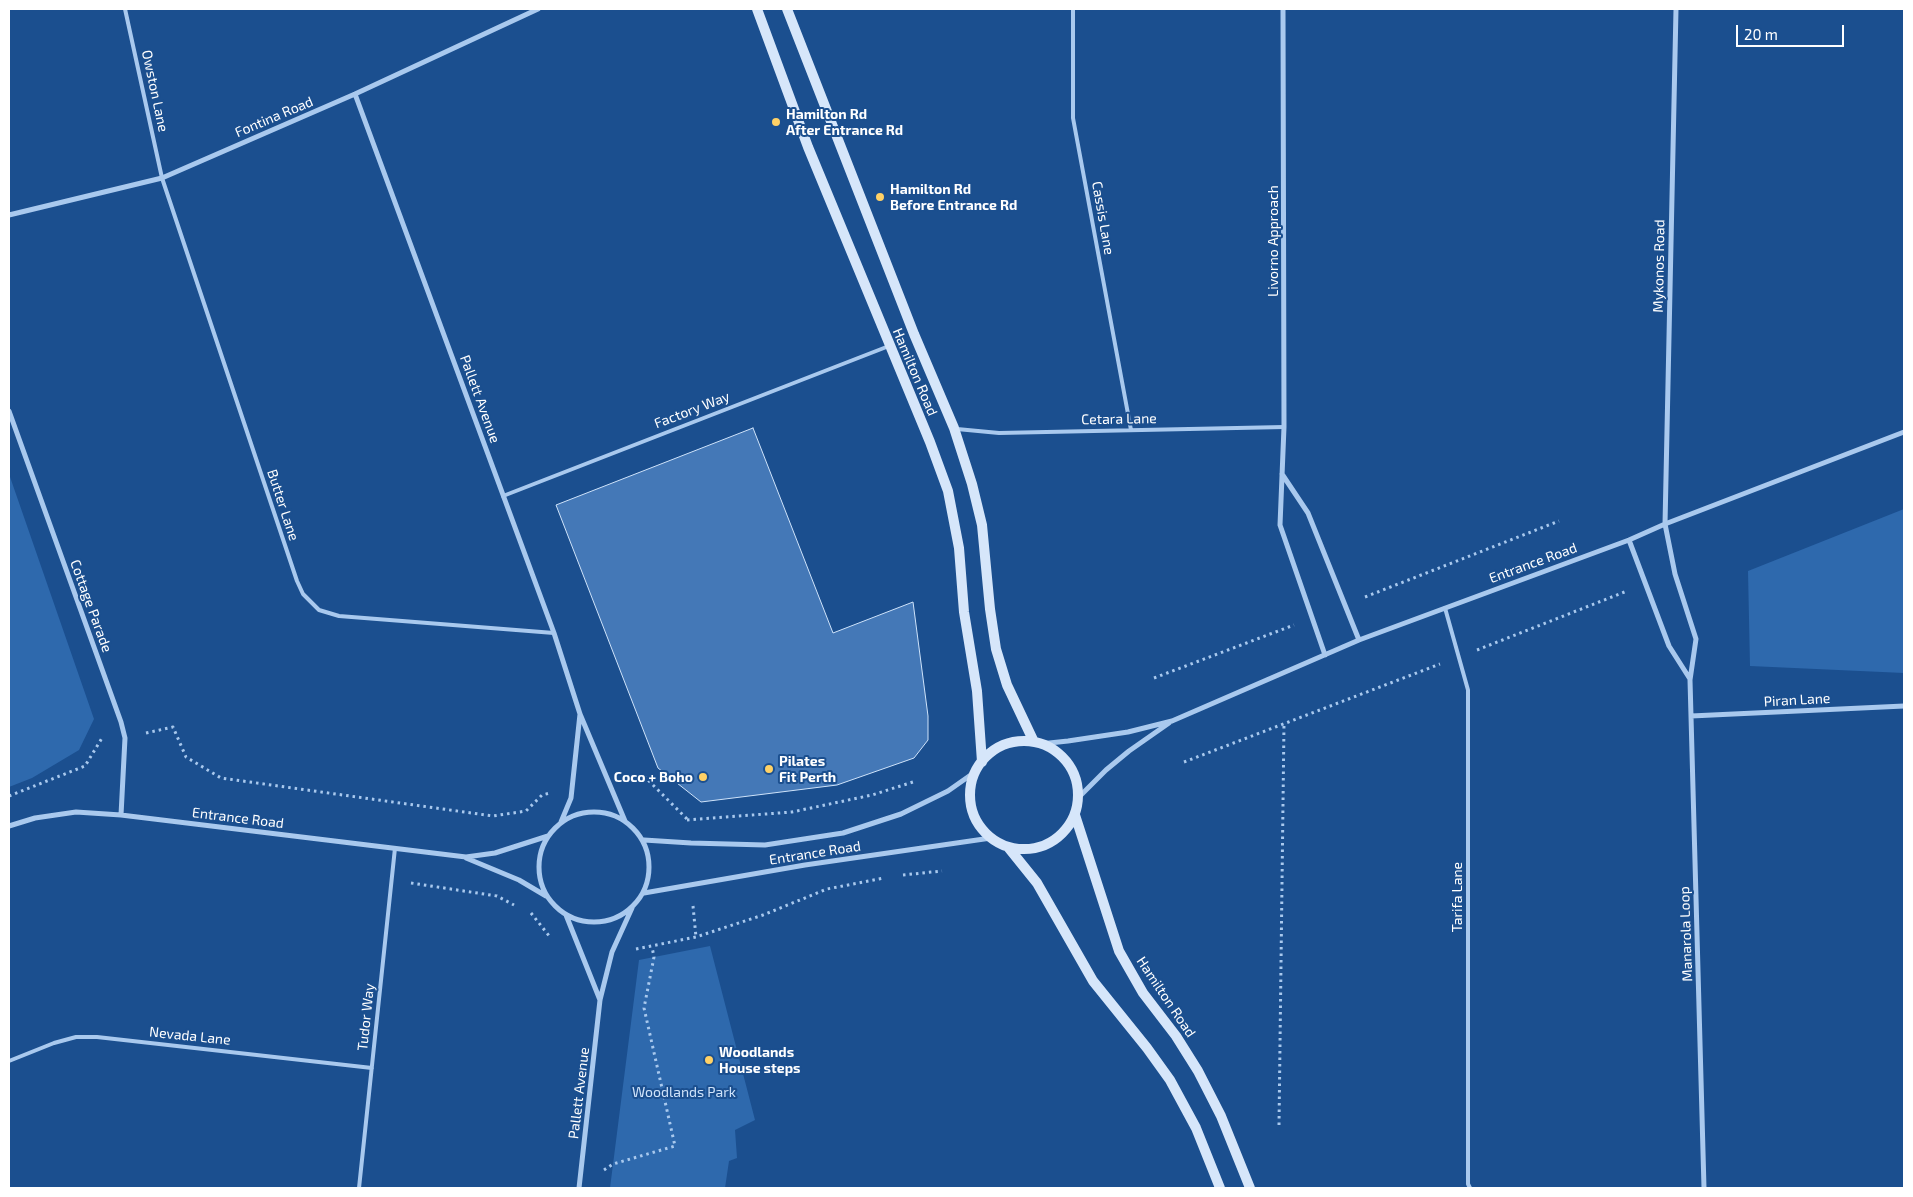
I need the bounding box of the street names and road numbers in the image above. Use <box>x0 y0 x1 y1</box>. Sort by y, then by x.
street label: Owston Lane <box>138 49 172 133</box>
street label: Fontina Road <box>232 93 316 141</box>
street label: Cassis Lane <box>1088 180 1118 256</box>
street label: Livorno Approach <box>1265 185 1281 297</box>
street label: Mykonos Road <box>1650 219 1668 313</box>
street label: Hamilton Road <box>889 326 941 418</box>
street label: Pallett Avenue <box>456 353 504 445</box>
street label: Factory Way <box>652 388 732 432</box>
street label: Cetara Lane <box>1081 410 1157 428</box>
street label: Butter Lane <box>264 467 302 543</box>
street label: Entrance Road <box>1487 539 1579 587</box>
street label: Cottage Parade <box>66 557 116 655</box>
street label: Piran Lane <box>1763 690 1831 710</box>
street label: Entrance Road <box>191 804 285 832</box>
street label: Entrance Road <box>768 837 862 869</box>
street label: Tarifa Lane <box>1449 862 1465 932</box>
street label: Manarola Loop <box>1676 886 1696 982</box>
street label: Hamilton Road <box>1133 953 1199 1041</box>
street label: Tudor Way <box>354 982 378 1052</box>
street label: Nevada Lane <box>148 1023 232 1049</box>
street label: Pallett Avenue <box>565 1046 593 1140</box>

